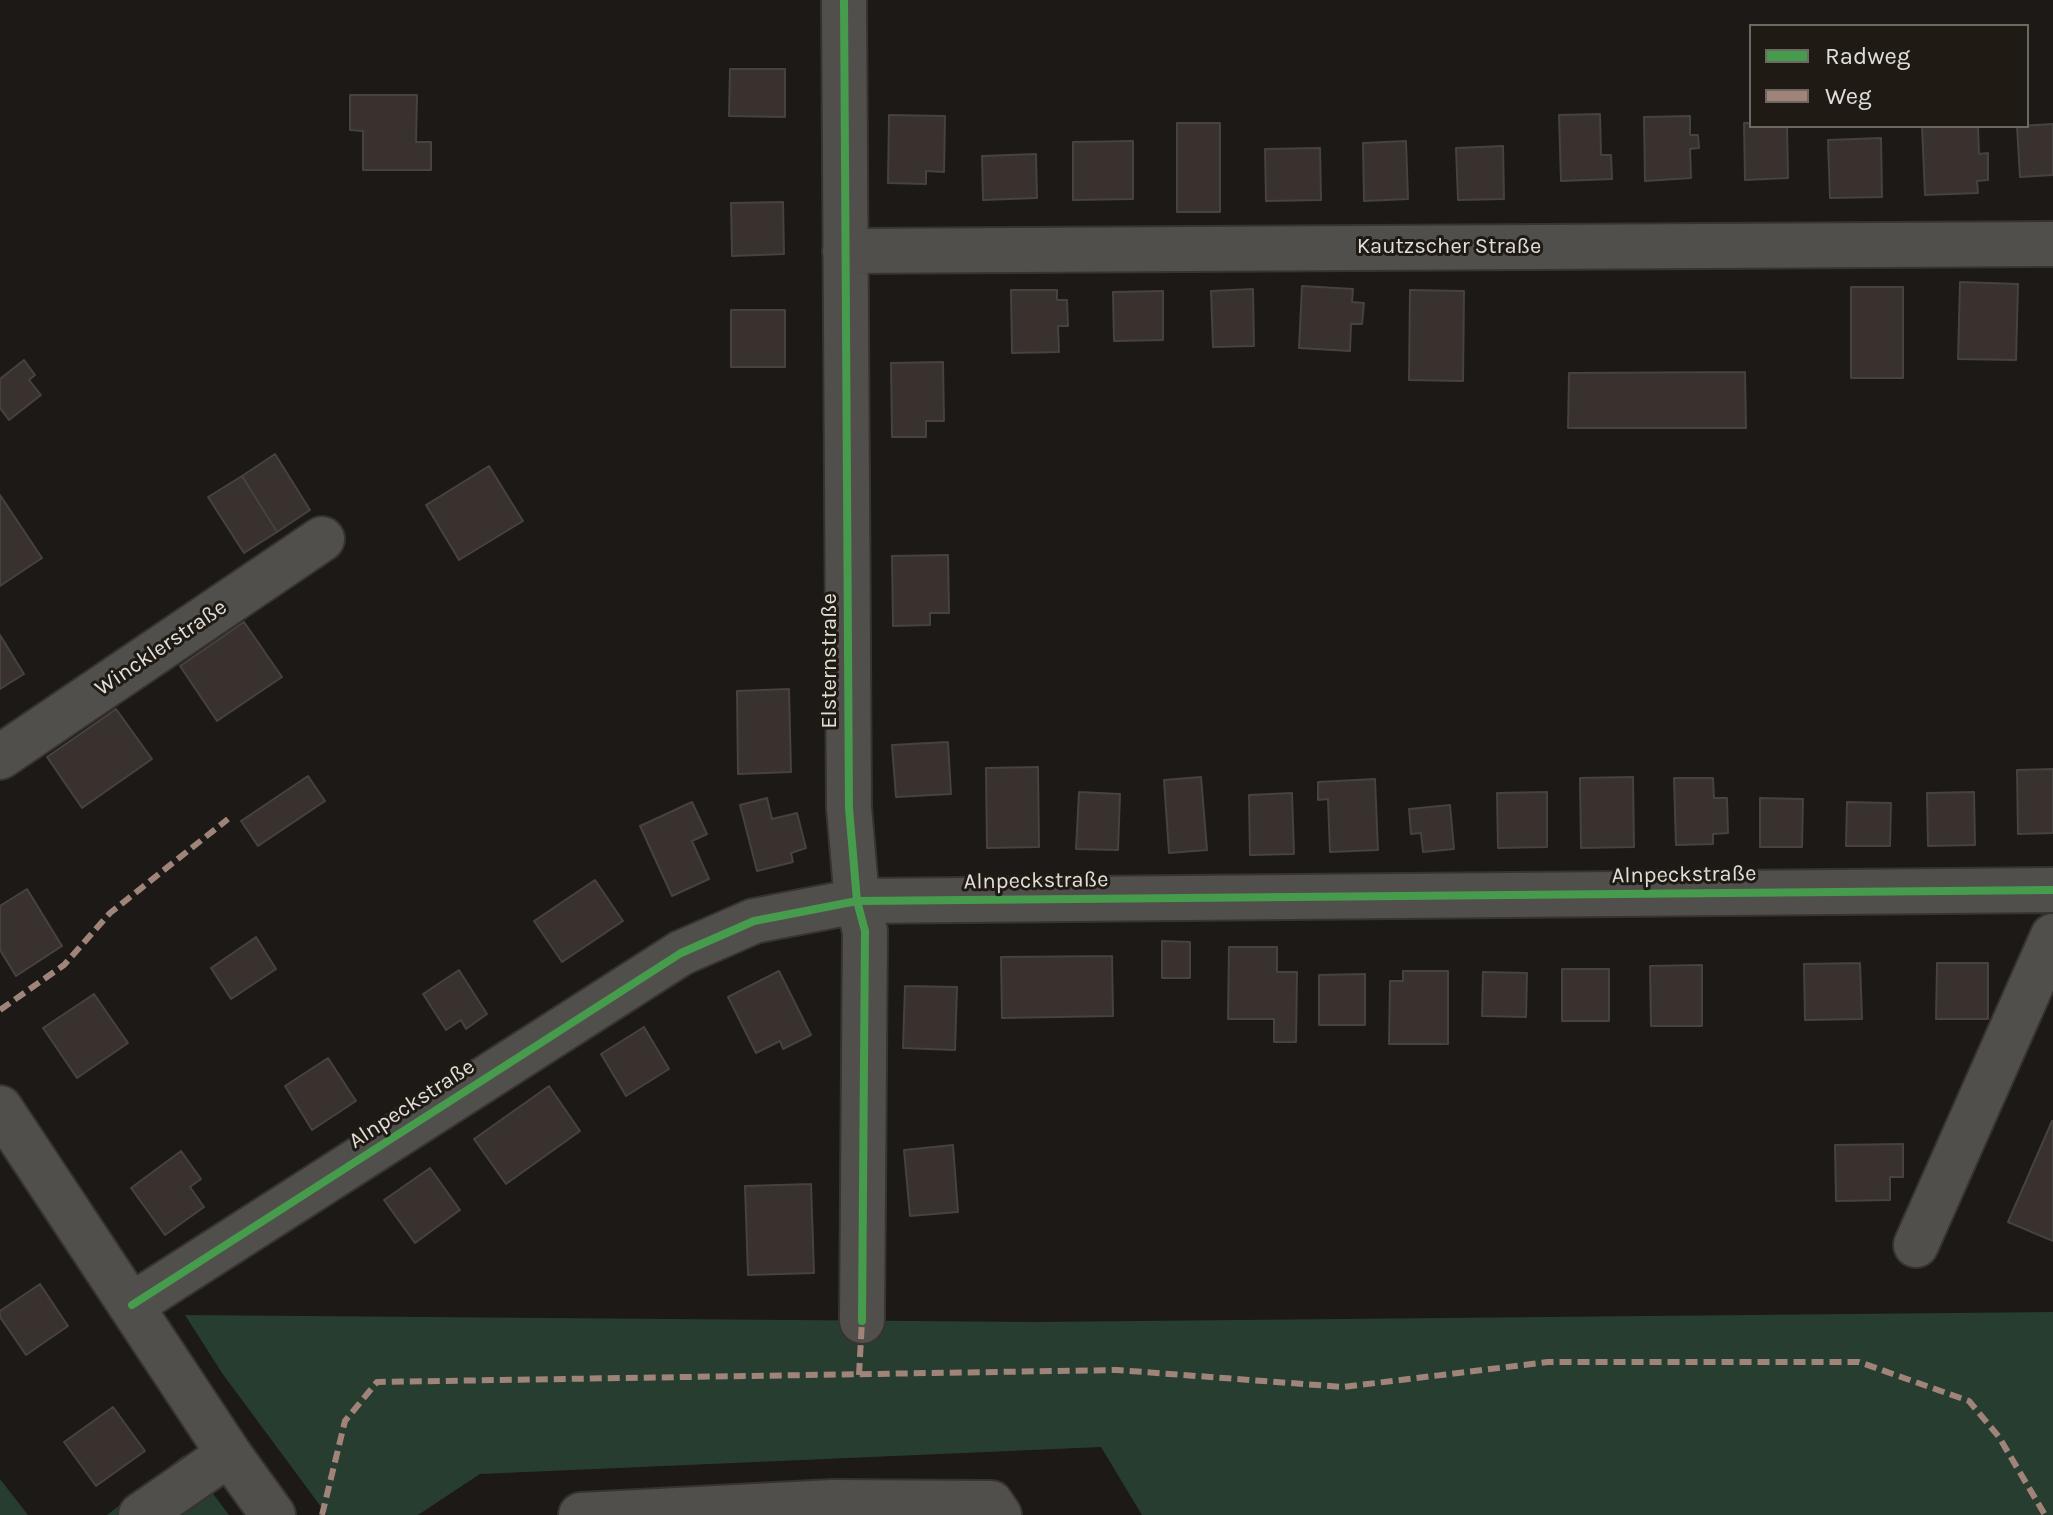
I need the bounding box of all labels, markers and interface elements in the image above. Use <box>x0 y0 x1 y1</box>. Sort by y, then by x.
legend <box>1749 24 2029 128</box>
text: Radweg <box>1825 42 1910 70</box>
text: Weg <box>1825 82 1872 110</box>
street label: Kautzscher Straße <box>1357 234 1541 260</box>
street label: Elsternstraße <box>817 593 843 729</box>
street label: Wincklerstraße <box>90 594 232 702</box>
street label: Alnpeckstraße <box>1611 861 1757 889</box>
street label: Alnpeckstraße <box>963 867 1109 895</box>
street label: Alnpeckstraße <box>344 1054 480 1154</box>

